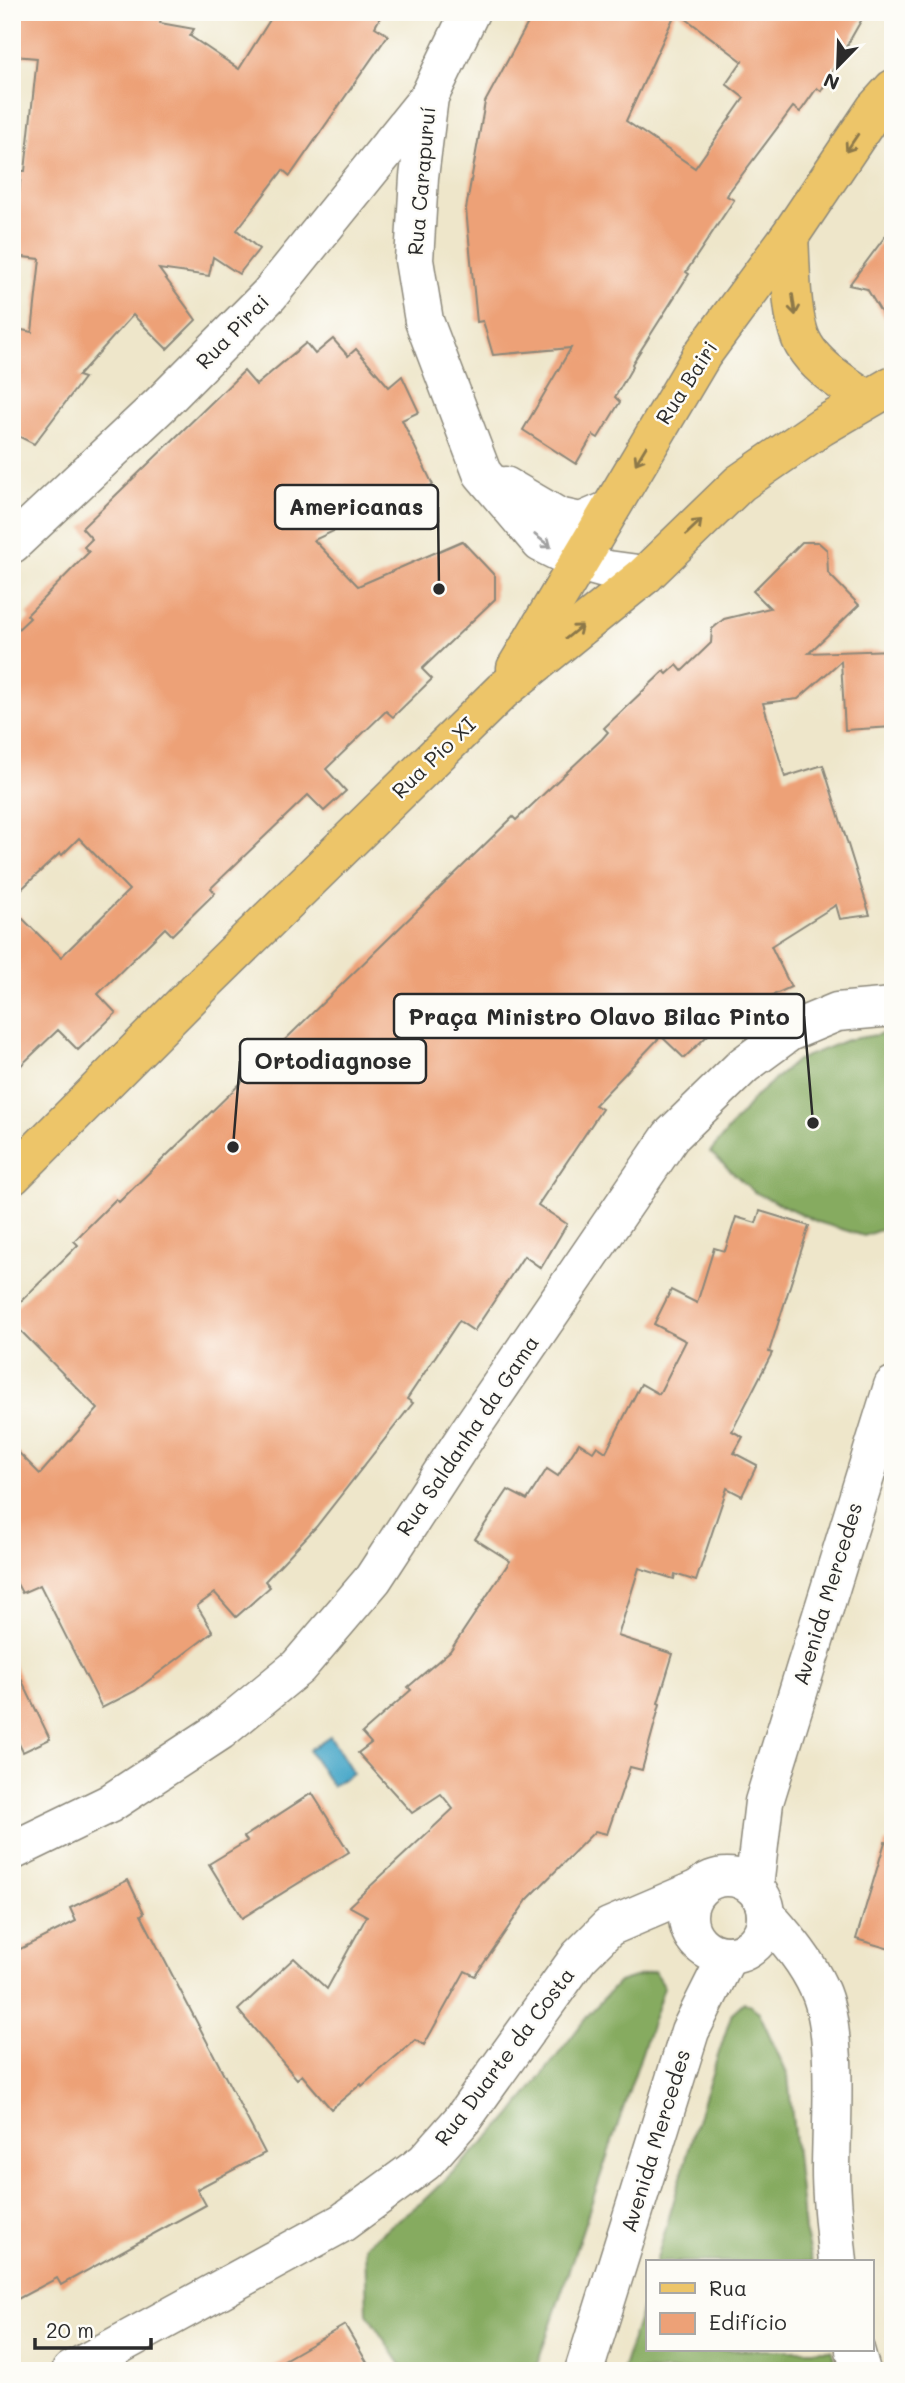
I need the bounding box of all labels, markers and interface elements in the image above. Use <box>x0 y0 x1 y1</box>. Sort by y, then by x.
north arrow <box>804 32 874 102</box>
text: N <box>820 68 843 96</box>
street label: Rua Carapuruí <box>401 105 440 257</box>
one-way arrow <box>845 133 859 153</box>
street label: Rua Pirai <box>190 288 274 374</box>
one-way arrow <box>788 293 801 316</box>
street label: Rua Bairi <box>649 335 723 429</box>
one-way arrow <box>634 445 648 465</box>
callout: Americanas <box>275 485 438 529</box>
text: Americanas <box>289 491 423 521</box>
one-way arrow <box>685 519 702 536</box>
one-way arrow <box>533 533 552 548</box>
one-way arrow <box>565 625 583 640</box>
street label: Rua Pio XI <box>385 710 481 804</box>
callout: Praça Ministro Olavo Bilac Pinto <box>394 994 804 1038</box>
text: Praça Ministro Olavo Bilac Pinto <box>408 1001 790 1031</box>
callout: Ortodiagnose <box>240 1039 426 1083</box>
text: Ortodiagnose <box>254 1045 412 1075</box>
street label: Rua Saldanha da Gama <box>390 1330 544 1541</box>
street label: Avenida Mercedes <box>786 1499 867 1688</box>
street label: Rua Duarte da Costa <box>428 1962 580 2151</box>
street label: Avenida Mercedes <box>614 2046 695 2235</box>
legend <box>646 2260 874 2352</box>
text: Rua <box>709 2274 747 2301</box>
scale bar <box>35 2306 150 2350</box>
text: Edifício <box>709 2308 787 2335</box>
text: 20 m <box>46 2316 94 2343</box>

